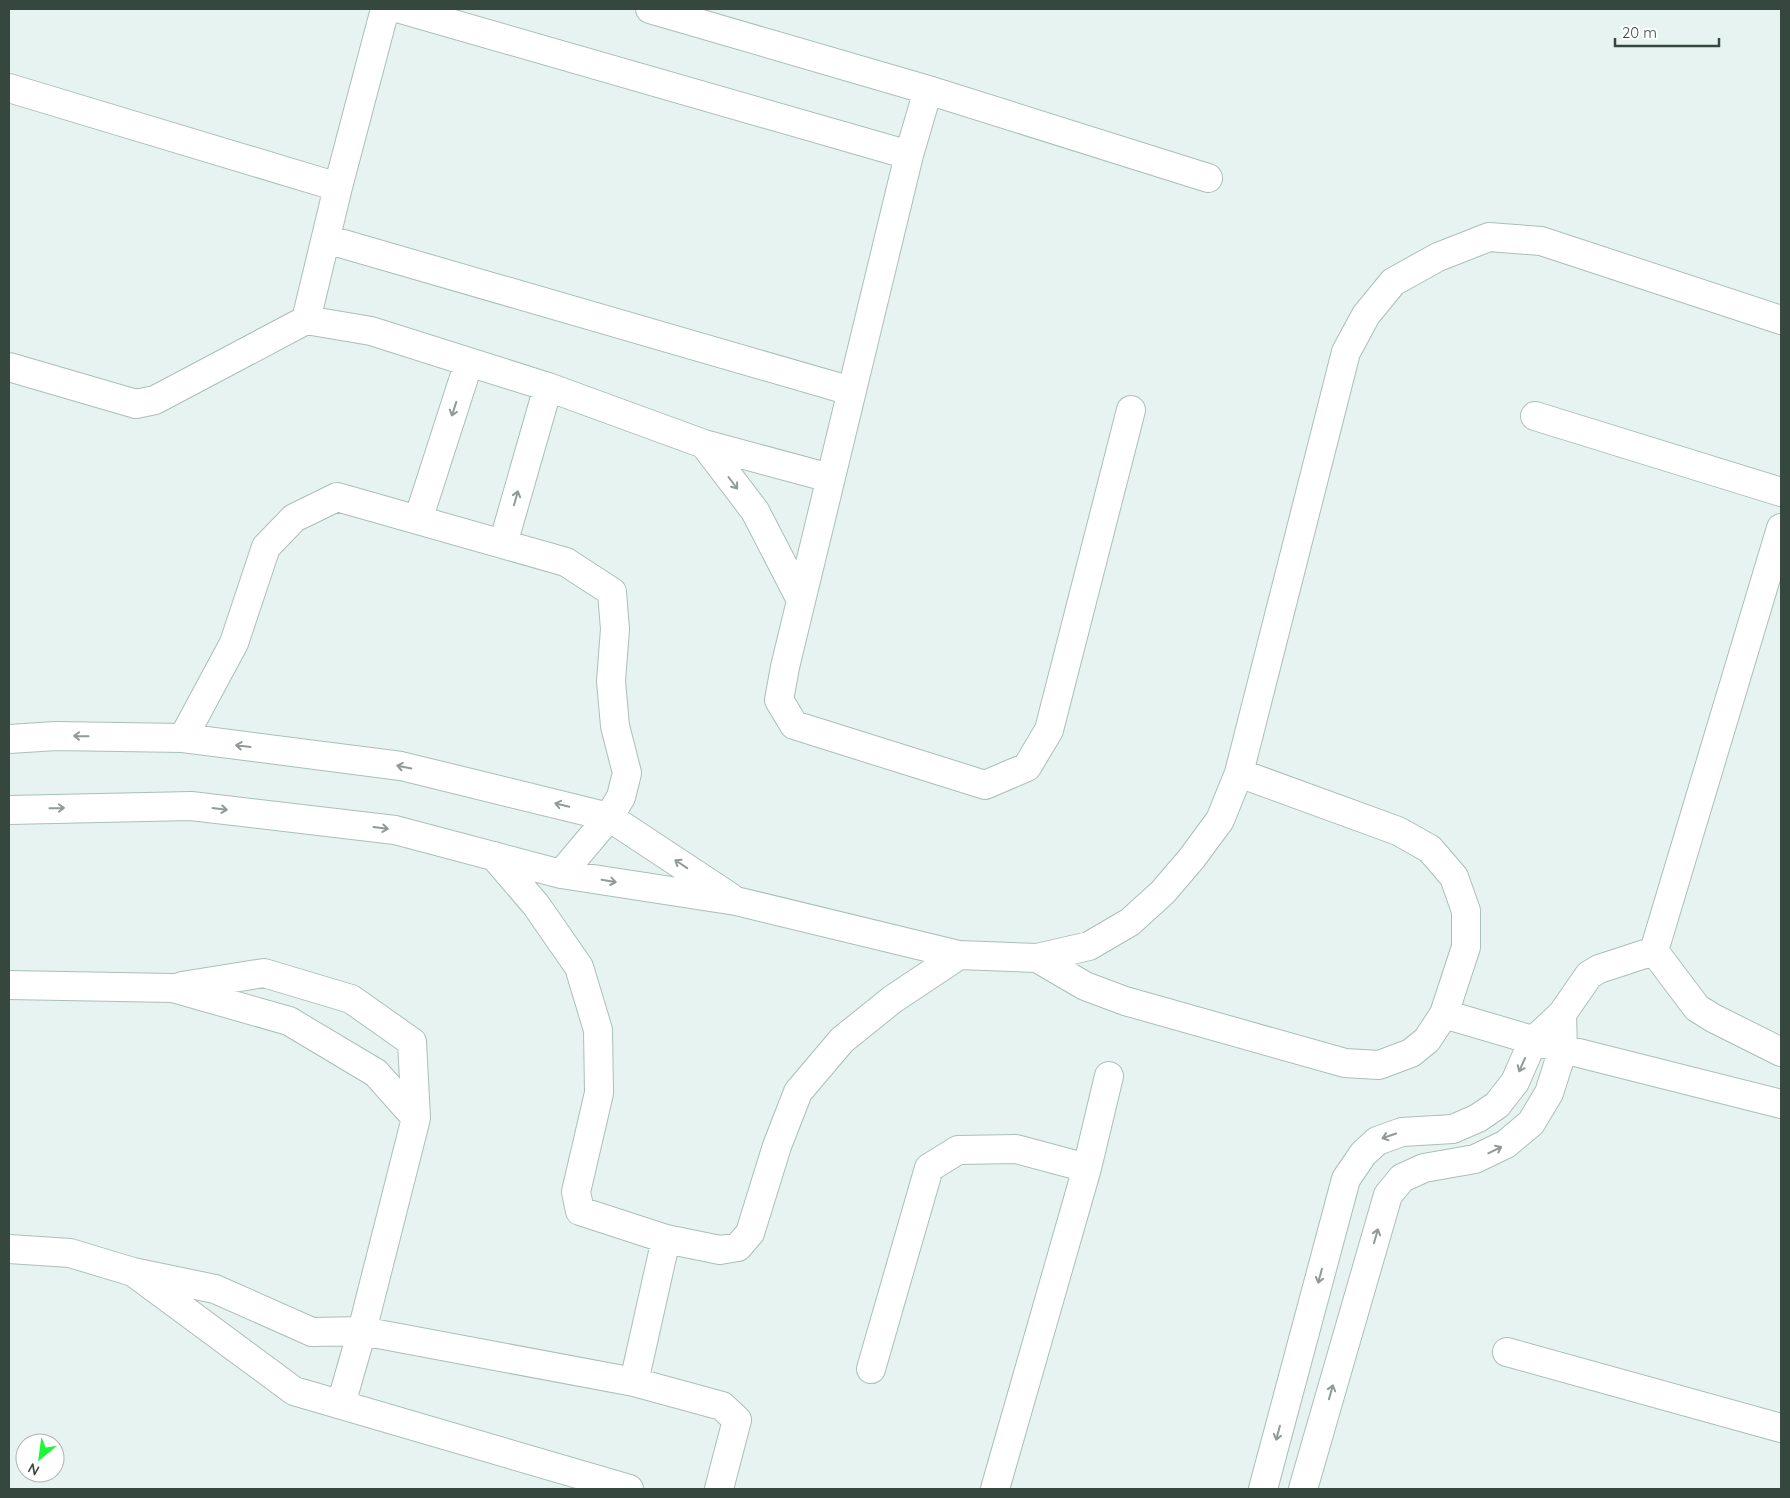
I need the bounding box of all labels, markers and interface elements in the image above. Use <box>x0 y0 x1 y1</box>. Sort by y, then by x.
scale bar <box>1615 15 1719 47</box>
text: 20 m <box>1622 23 1657 42</box>
one-way arrow <box>449 400 458 416</box>
one-way arrow <box>728 476 739 489</box>
one-way arrow <box>512 490 522 506</box>
one-way arrow <box>73 732 89 741</box>
one-way arrow <box>235 740 251 750</box>
one-way arrow <box>396 762 412 772</box>
one-way arrow <box>554 800 570 809</box>
one-way arrow <box>49 804 65 813</box>
one-way arrow <box>211 804 227 814</box>
one-way arrow <box>373 824 389 834</box>
one-way arrow <box>674 859 688 869</box>
one-way arrow <box>601 877 617 887</box>
one-way arrow <box>1517 1057 1527 1072</box>
one-way arrow <box>1381 1132 1397 1141</box>
one-way arrow <box>1487 1145 1502 1155</box>
one-way arrow <box>1371 1228 1381 1244</box>
one-way arrow <box>1315 1267 1324 1283</box>
one-way arrow <box>1326 1384 1336 1400</box>
one-way arrow <box>1273 1424 1282 1440</box>
north arrow <box>15 1433 65 1483</box>
text: N <box>25 1459 43 1480</box>

